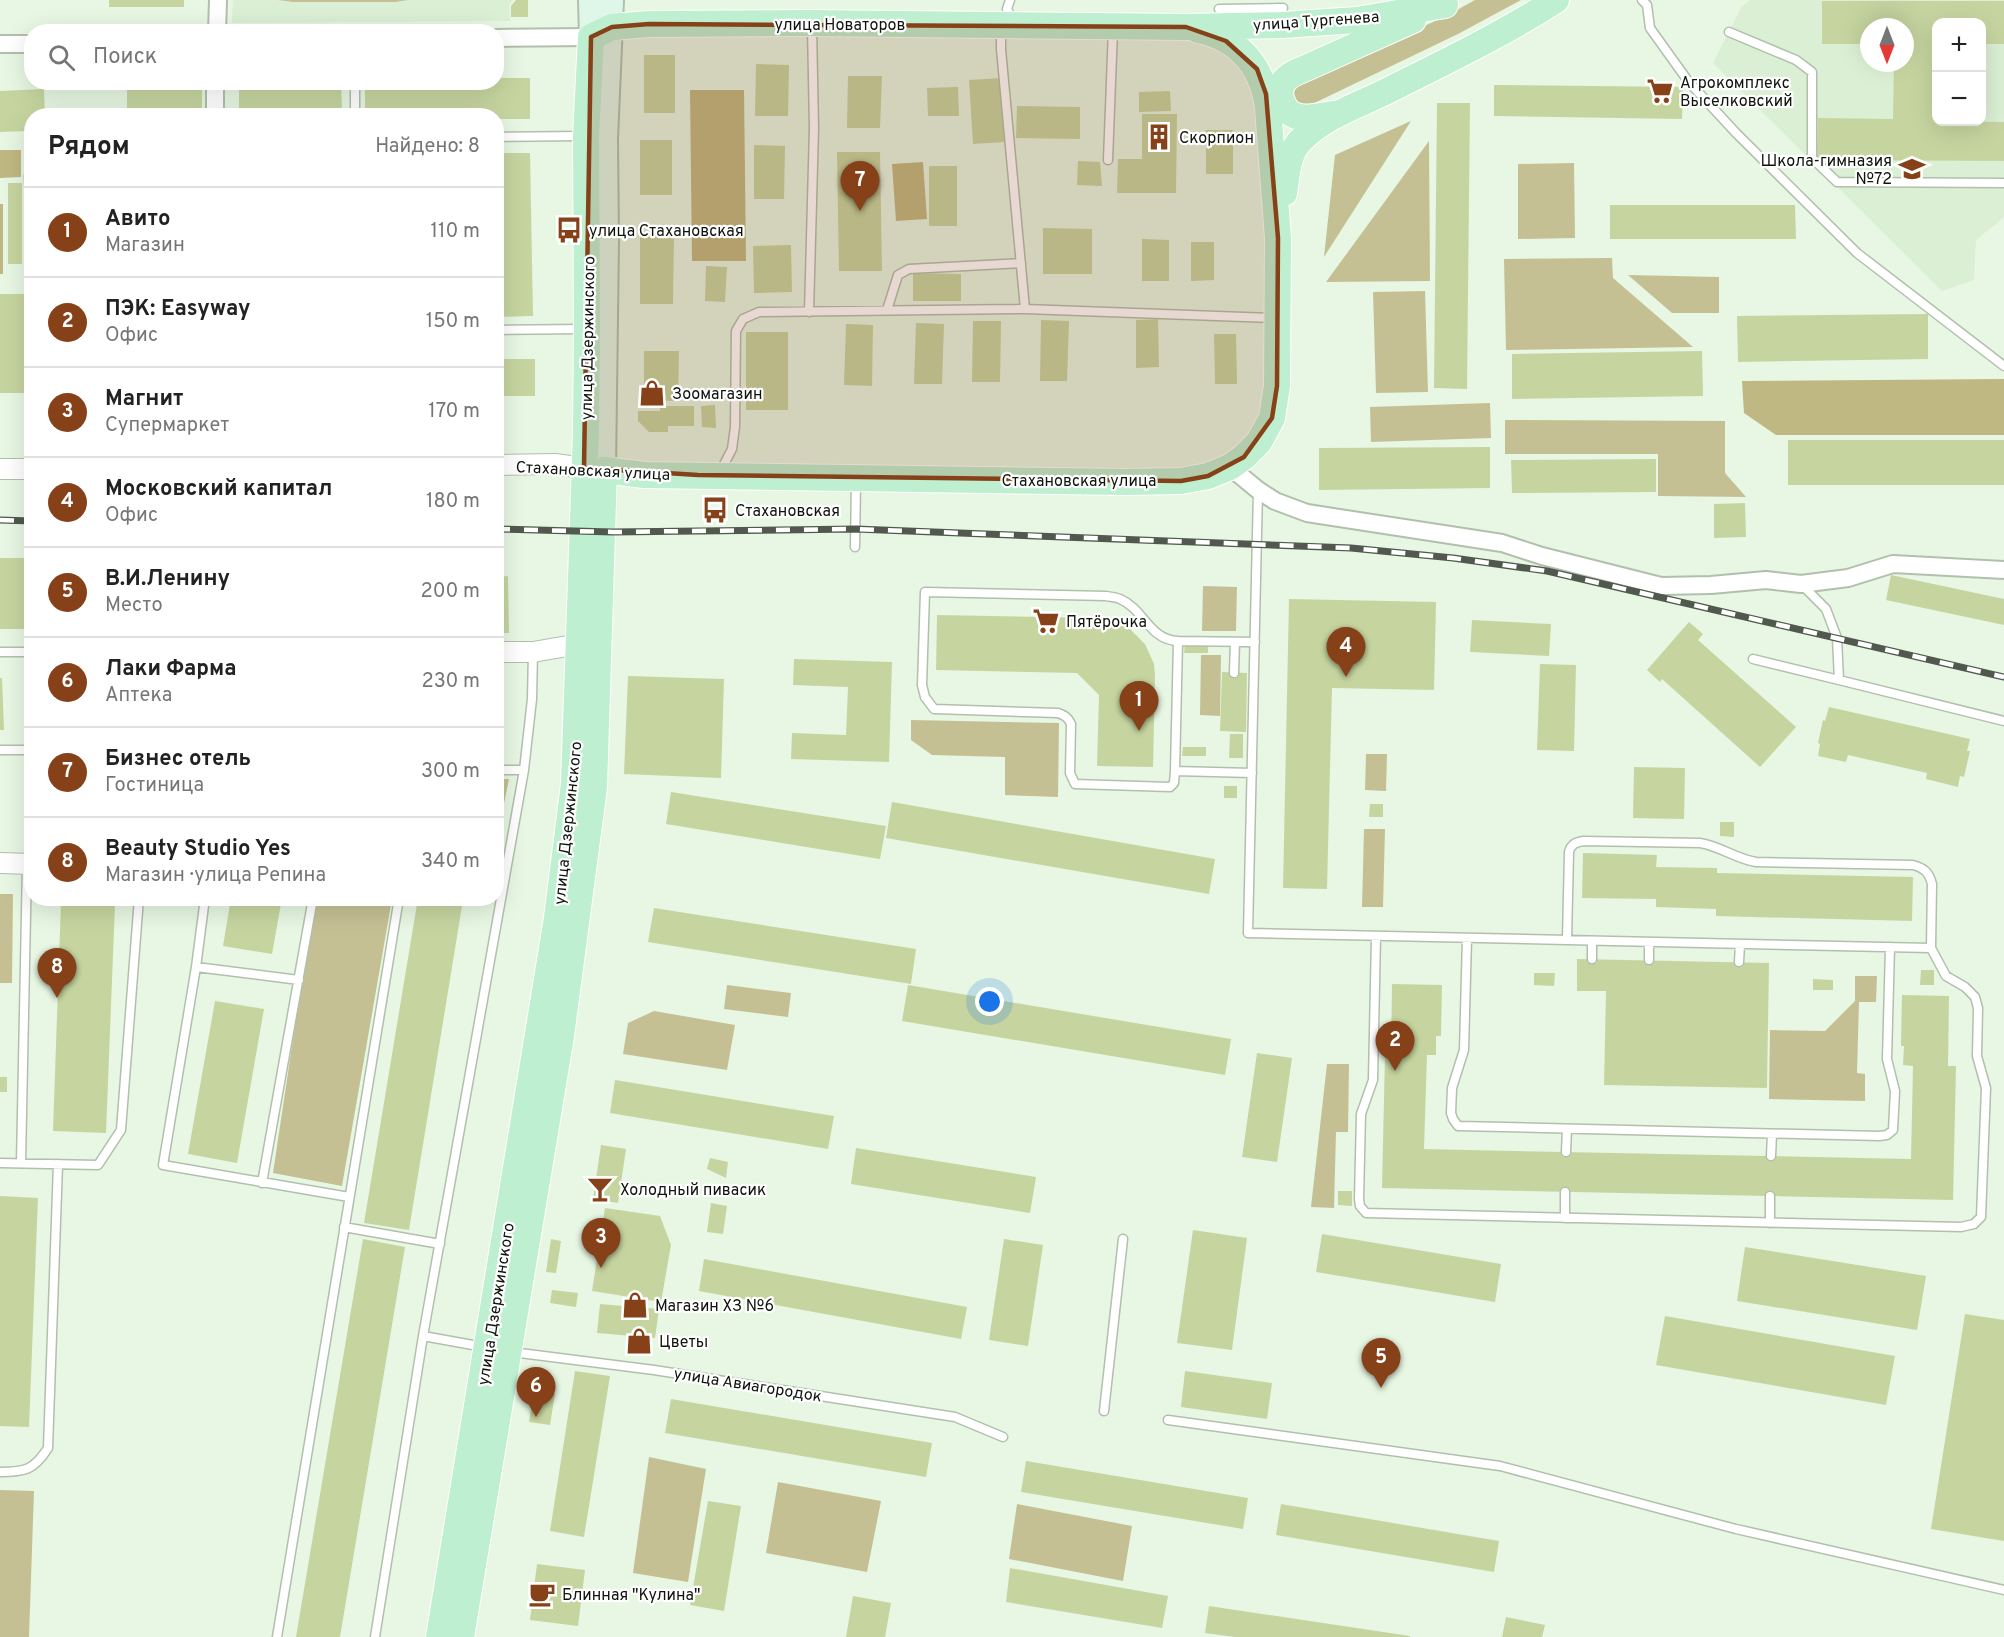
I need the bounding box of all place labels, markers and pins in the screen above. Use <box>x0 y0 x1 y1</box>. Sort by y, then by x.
place label: Агрокомплекс Выселковский <box>1680 74 1793 112</box>
supermarket icon: Агрокомплекс Выселковский <box>1645 76 1675 106</box>
building icon: Скорпион <box>1144 122 1174 152</box>
place label: Скорпион <box>1179 129 1254 149</box>
place label: Школа-гимназия №72 <box>1761 152 1892 190</box>
school or university icon: Школа-гимназия №72 <box>1897 154 1927 184</box>
pin: 7 <box>840 162 880 211</box>
bus stop icon: улица Стахановская <box>554 215 584 245</box>
place label: улица Стахановская <box>589 222 744 242</box>
shop icon: Зоомагазин <box>637 378 667 408</box>
place label: Зоомагазин <box>672 385 763 405</box>
bus stop icon: Стахановская <box>700 495 730 525</box>
place label: Стахановская <box>735 502 840 522</box>
supermarket icon: Пятёрочка <box>1031 606 1061 636</box>
place label: Пятёрочка <box>1066 613 1147 633</box>
pin: 4 <box>1326 628 1366 677</box>
pin: 1 <box>1120 682 1158 731</box>
pin: 8 <box>38 948 76 998</box>
pin: 2 <box>1376 1022 1414 1071</box>
bar icon: Холодный пивасик <box>585 1174 615 1204</box>
place label: Холодный пивасик <box>620 1181 766 1201</box>
pin: 3 <box>582 1218 620 1268</box>
shop icon: Магазин ХЗ №6 <box>620 1290 650 1320</box>
place label: Магазин ХЗ №6 <box>655 1297 774 1317</box>
shop icon: Цветы <box>624 1326 654 1356</box>
place label: Цветы <box>659 1333 708 1353</box>
pin: 5 <box>1362 1338 1400 1388</box>
pin: 6 <box>516 1368 556 1417</box>
cafe icon: Блинная "Кулина" <box>527 1579 557 1609</box>
place label: Блинная "Кулина" <box>562 1586 700 1606</box>

